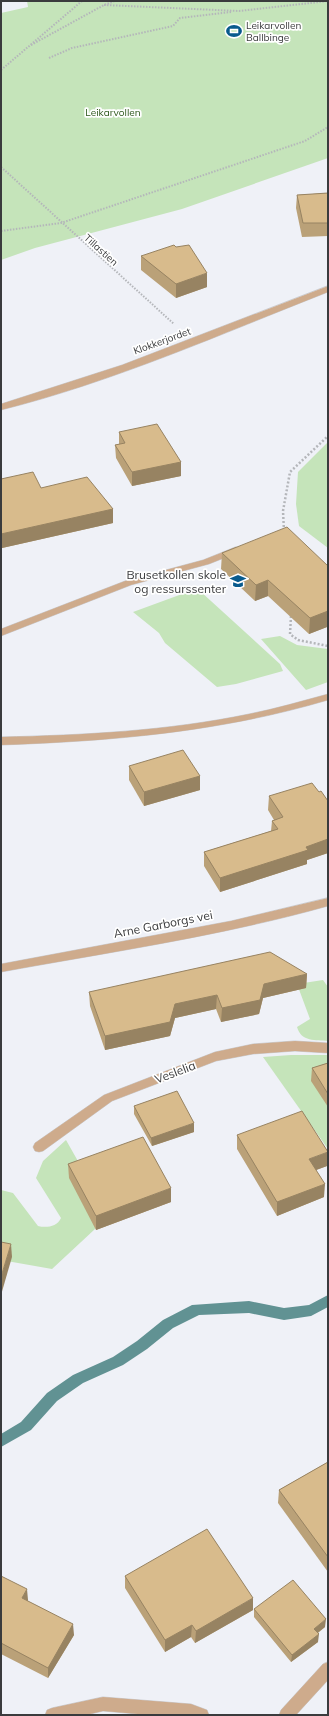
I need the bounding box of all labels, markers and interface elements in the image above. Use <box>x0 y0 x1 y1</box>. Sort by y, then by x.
place label: Leikarvollen Ballbinge <box>246 19 301 44</box>
sports icon: Leikarvollen Ballbinge <box>225 22 243 40</box>
park label: Leikarvollen <box>85 106 141 119</box>
street label: Tillastien <box>81 231 121 269</box>
street label: Klokkerjordet <box>131 324 193 357</box>
place label: Brusetkollen skole og ressurssenter <box>126 567 227 596</box>
school or university icon: Brusetkollen skole og ressurssenter <box>229 572 247 590</box>
street label: Arne Garborgs vei <box>112 907 214 941</box>
street label: Veslelia <box>152 1057 198 1087</box>

